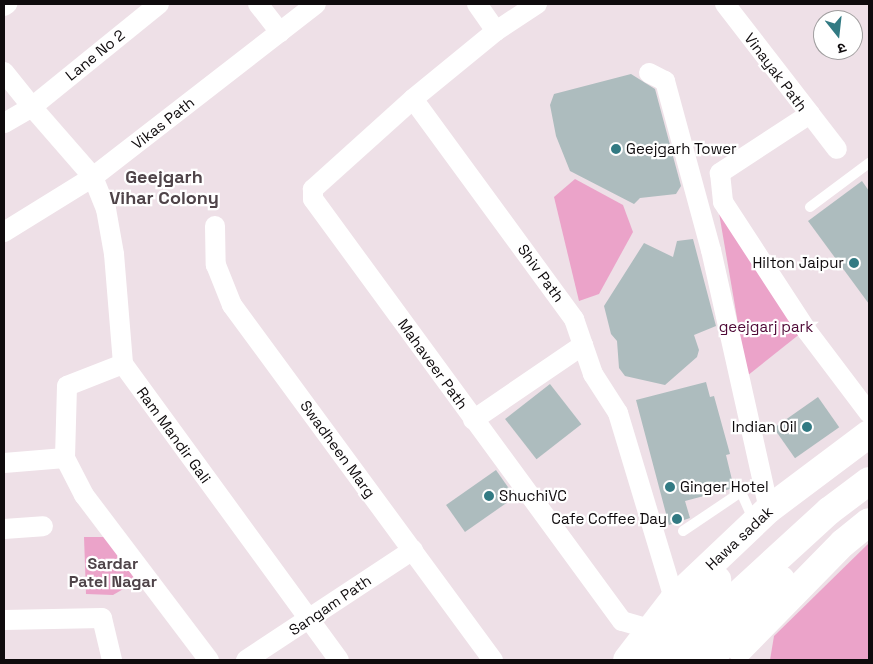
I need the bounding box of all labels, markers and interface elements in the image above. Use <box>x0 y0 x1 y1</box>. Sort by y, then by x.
north arrow <box>813 10 863 60</box>
street label: Lane No 2 <box>62 26 128 84</box>
street label: Vinayak Path <box>741 29 811 115</box>
text: उ <box>835 39 848 58</box>
street label: Vikas Path <box>128 93 198 153</box>
place label: Geejgarh Tower <box>626 140 737 158</box>
marker: Geejgarh Tower <box>610 143 622 155</box>
district label: Geejgarh Vihar Colony <box>109 167 219 210</box>
street label: Shiv Path <box>514 241 568 305</box>
place label: Hilton Jaipur <box>753 254 844 272</box>
marker: Hilton Jaipur <box>848 257 860 269</box>
street label: Mahaveer Path <box>394 315 472 413</box>
park label: geejgarj park <box>719 318 813 336</box>
street label: Ram Mandir Gali <box>133 383 215 487</box>
street label: Swadheen Marg <box>297 397 379 501</box>
place label: Indian Oil <box>732 418 797 436</box>
marker: Indian Oil <box>801 421 813 433</box>
place label: Ginger Hotel <box>680 478 769 496</box>
marker: Ginger Hotel <box>664 481 676 493</box>
place label: ShuchiVC <box>499 487 567 505</box>
marker: ShuchiVC <box>483 490 495 502</box>
street label: Hawa sadak <box>702 502 776 574</box>
place label: Cafe Coffee Day <box>551 510 667 528</box>
marker: Cafe Coffee Day <box>671 513 683 525</box>
district label: Sardar Patel Nagar <box>69 554 157 592</box>
street label: Sangam Path <box>286 571 374 639</box>

